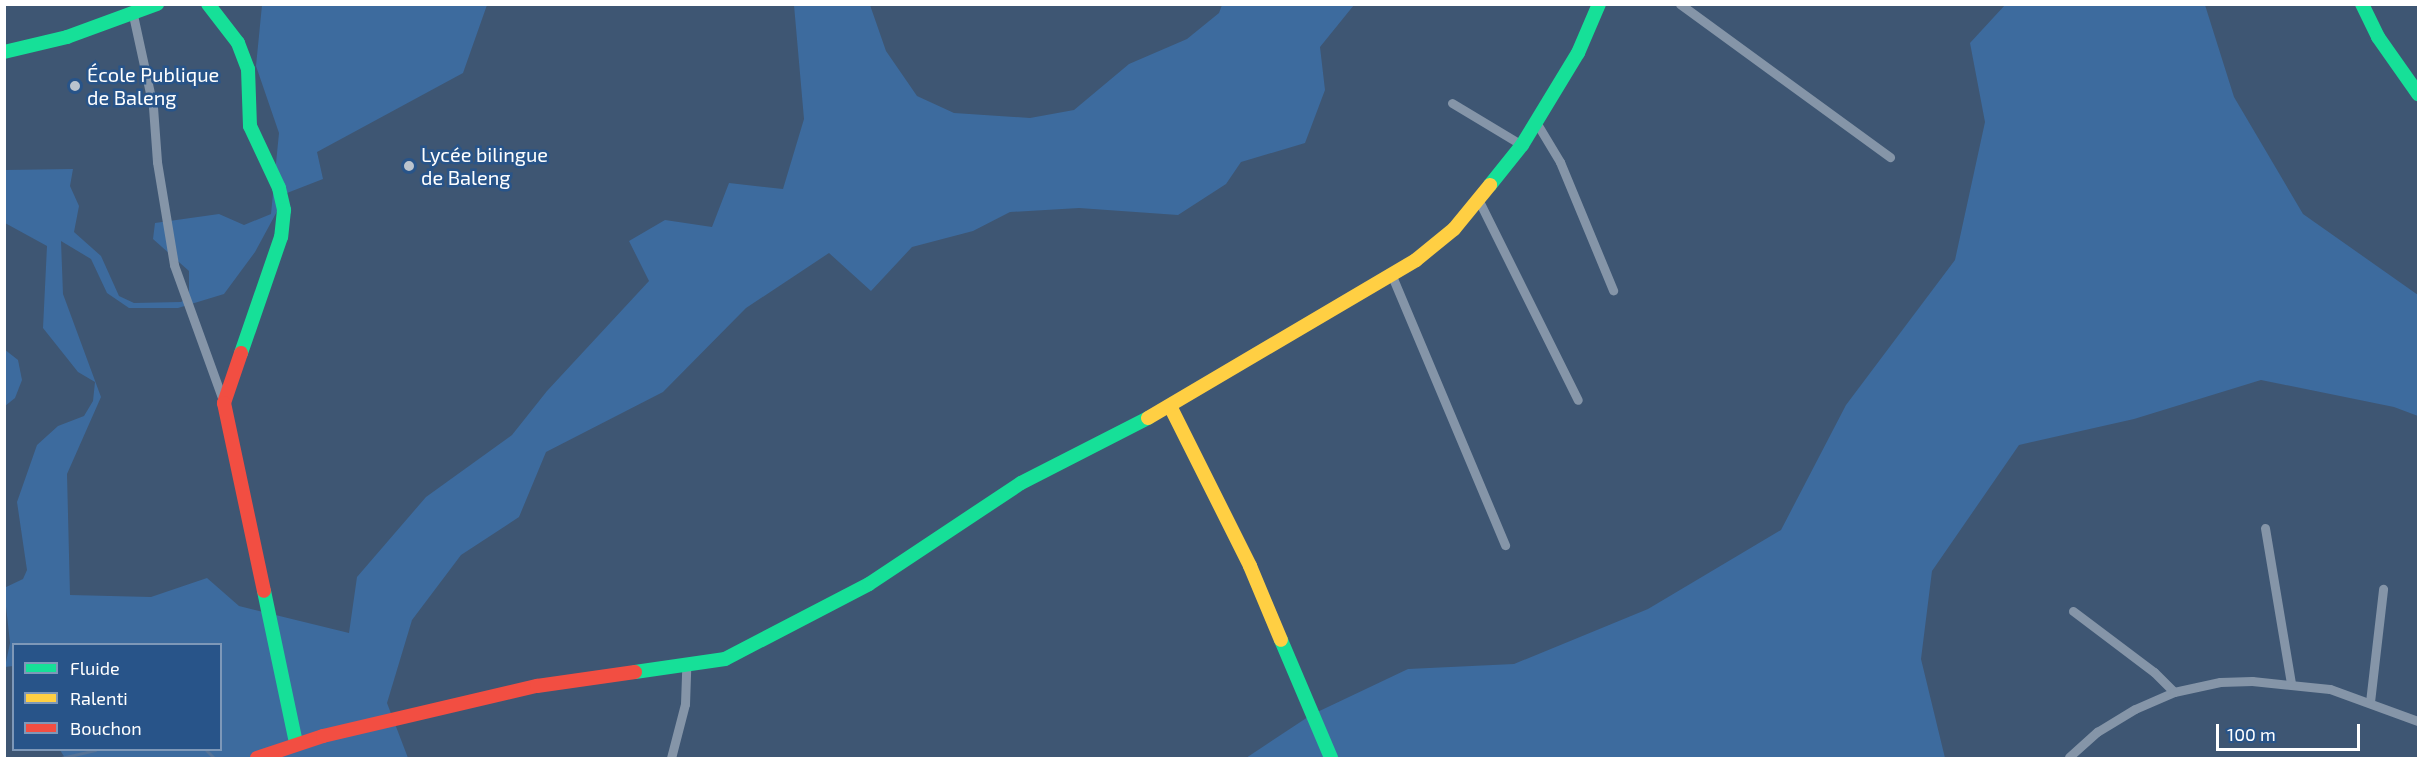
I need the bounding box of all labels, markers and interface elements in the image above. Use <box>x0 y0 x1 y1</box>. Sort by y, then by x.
place label: École Publique de Baleng <box>87 62 219 109</box>
marker: École Publique de Baleng <box>68 79 82 93</box>
place label: Lycée bilingue de Baleng <box>421 142 548 189</box>
marker: Lycée bilingue de Baleng <box>402 159 416 173</box>
legend <box>12 643 222 751</box>
text: Fluide <box>70 657 120 679</box>
text: Ralenti <box>70 687 128 709</box>
scale bar <box>2219 712 2363 750</box>
text: Bouchon <box>70 717 142 739</box>
text: 100 m <box>2227 723 2276 745</box>

